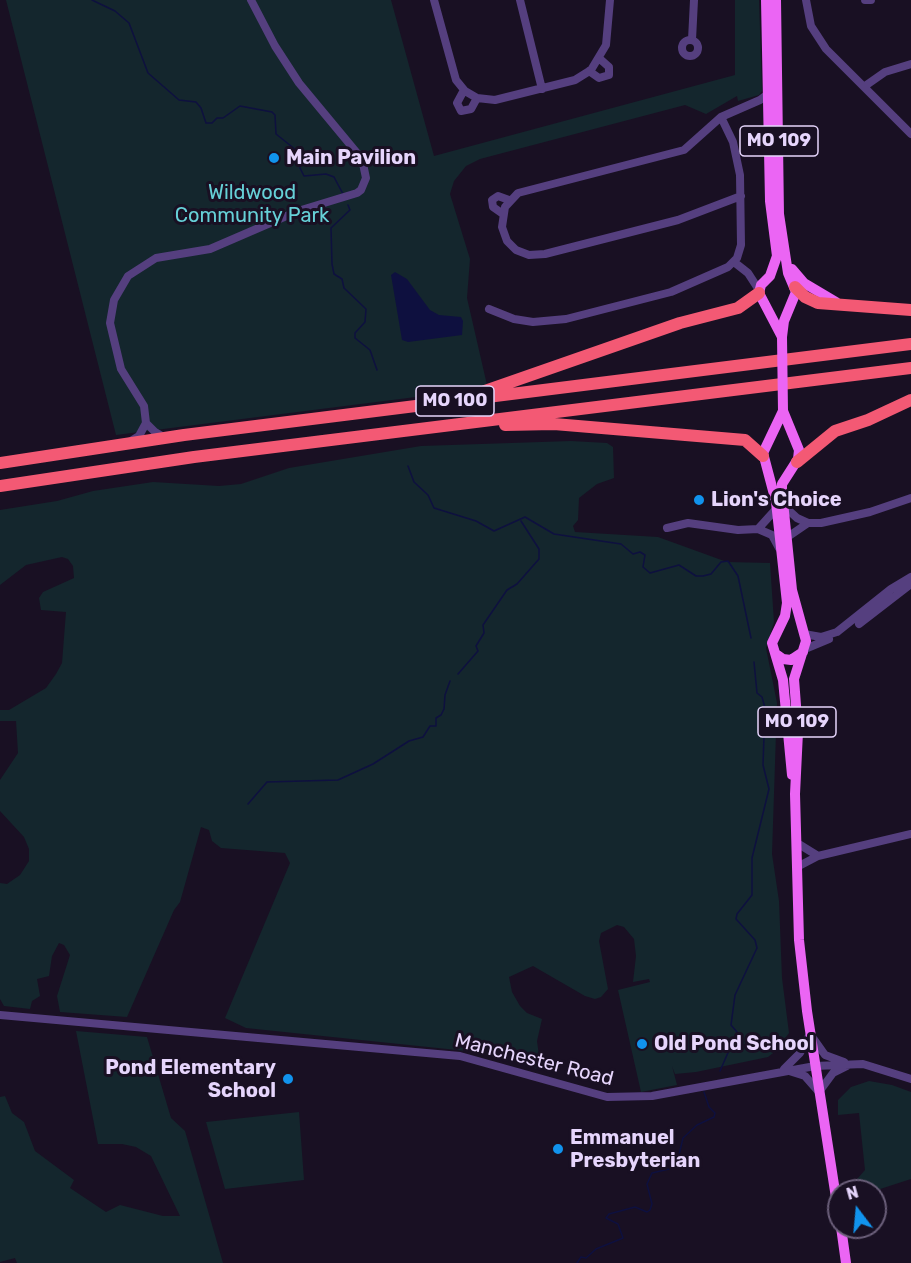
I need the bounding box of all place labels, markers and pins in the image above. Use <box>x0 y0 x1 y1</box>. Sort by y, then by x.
place label: Main Pavilion <box>286 146 416 170</box>
marker: Main Pavilion <box>267 151 281 165</box>
place label: Lion's Choice <box>711 488 842 512</box>
marker: Lion's Choice <box>692 493 706 507</box>
place label: Old Pond School <box>654 1032 814 1056</box>
marker: Old Pond School <box>635 1037 649 1051</box>
place label: Pond Elementary School <box>105 1056 276 1103</box>
marker: Pond Elementary School <box>281 1072 295 1086</box>
place label: Emmanuel Presbyterian <box>570 1126 700 1173</box>
marker: Emmanuel Presbyterian <box>551 1142 565 1156</box>

